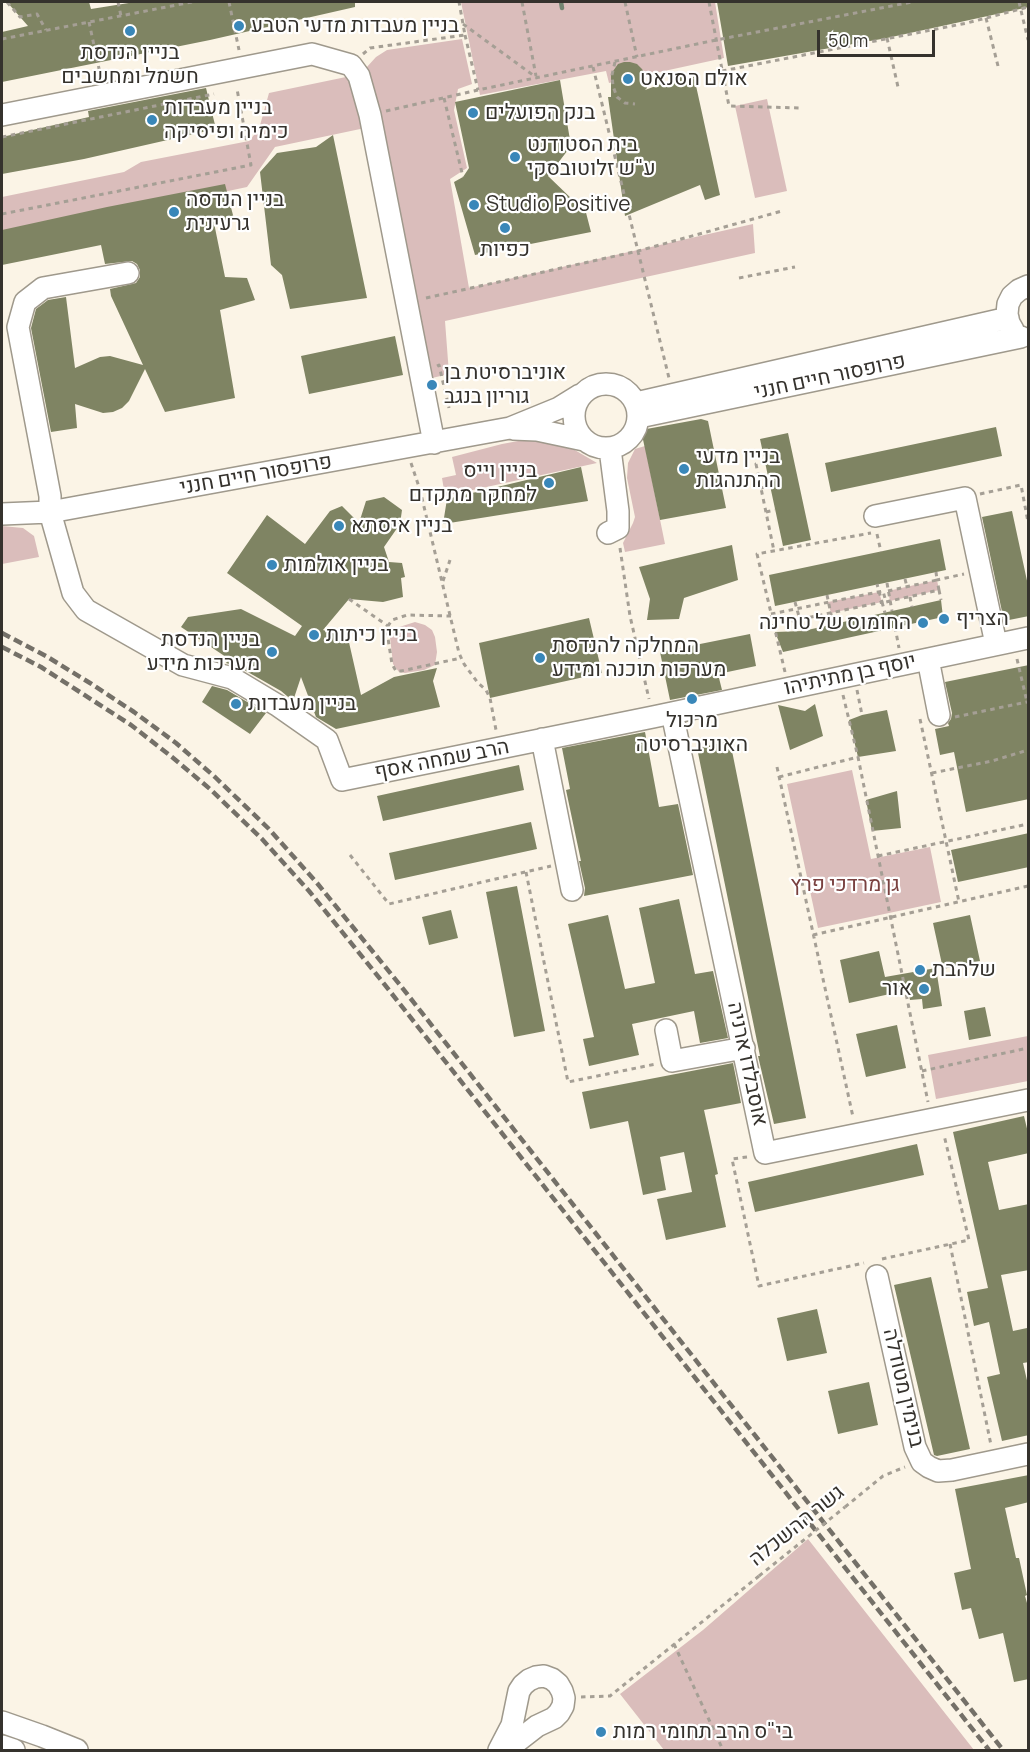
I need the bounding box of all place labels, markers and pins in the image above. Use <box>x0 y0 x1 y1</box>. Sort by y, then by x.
place label: בניין מעבדות מדעי הטבע <box>251 13 459 39</box>
marker: בניין מעבדות מדעי הטבע <box>232 19 246 33</box>
marker: בניין הנדסת חשמל ומחשבים <box>123 24 137 38</box>
place label: בניין הנדסת חשמל ומחשבים <box>61 40 199 90</box>
place label: אולם הסנאט <box>640 66 748 92</box>
marker: אולם הסנאט <box>621 72 635 86</box>
place label: בניין מעבדות כימיה ופיסיקה <box>164 95 289 145</box>
place label: בנק הפועלים <box>485 100 595 126</box>
marker: בנק הפועלים <box>466 106 480 120</box>
marker: בניין מעבדות כימיה ופיסיקה <box>145 113 159 127</box>
place label: בית הסטודנט ע"ש זלוטובסקי <box>527 132 656 182</box>
marker: בית הסטודנט ע"ש זלוטובסקי <box>508 150 522 164</box>
place label: בניין הנדסה גרעינית <box>186 187 284 237</box>
place label: Studio Positive <box>486 192 630 218</box>
marker: Studio Positive <box>467 198 481 212</box>
marker: בניין הנדסה גרעינית <box>167 205 181 219</box>
marker: כפיות <box>498 221 512 235</box>
place label: כפיות <box>480 237 530 263</box>
place label: אוניברסיטת בן גוריון בנגב <box>444 360 566 410</box>
marker: אוניברסיטת בן גוריון בנגב <box>425 378 439 392</box>
place label: בניין מדעי ההתנהגות <box>696 444 781 494</box>
place label: בניין וייס למחקר מתקדם <box>409 458 537 508</box>
marker: בניין מדעי ההתנהגות <box>677 462 691 476</box>
marker: בניין וייס למחקר מתקדם <box>542 476 556 490</box>
place label: בניין איסתא <box>351 513 452 539</box>
marker: בניין איסתא <box>332 519 346 533</box>
place label: בניין אולמות <box>284 552 389 578</box>
marker: בניין אולמות <box>265 558 279 572</box>
place label: הצריף <box>956 606 1009 632</box>
place label: החומוס של טחינה <box>759 610 911 636</box>
marker: הצריף <box>937 612 951 626</box>
marker: החומוס של טחינה <box>916 616 930 630</box>
place label: בניין כיתות <box>326 622 418 648</box>
place label: בניין הנדסת מערכות מידע <box>147 627 260 677</box>
marker: בניין כיתות <box>307 628 321 642</box>
place label: המחלקה להנדסת מערכות תוכנה ומידע <box>552 633 726 683</box>
marker: בניין הנדסת מערכות מידע <box>265 645 279 659</box>
marker: המחלקה להנדסת מערכות תוכנה ומידע <box>533 651 547 665</box>
place label: בניין מעבדות <box>248 691 356 717</box>
marker: מרכול האוניברסיטה <box>685 692 699 706</box>
marker: בניין מעבדות <box>229 697 243 711</box>
place label: מרכול האוניברסיטה <box>636 708 748 758</box>
place label: שלהבת <box>932 957 996 983</box>
marker: שלהבת <box>913 963 927 977</box>
place label: אור <box>882 976 912 1002</box>
marker: אור <box>917 982 931 996</box>
place label: בי"ס הרב תחומי רמות <box>613 1719 793 1745</box>
marker: בי"ס הרב תחומי רמות <box>594 1725 608 1739</box>

